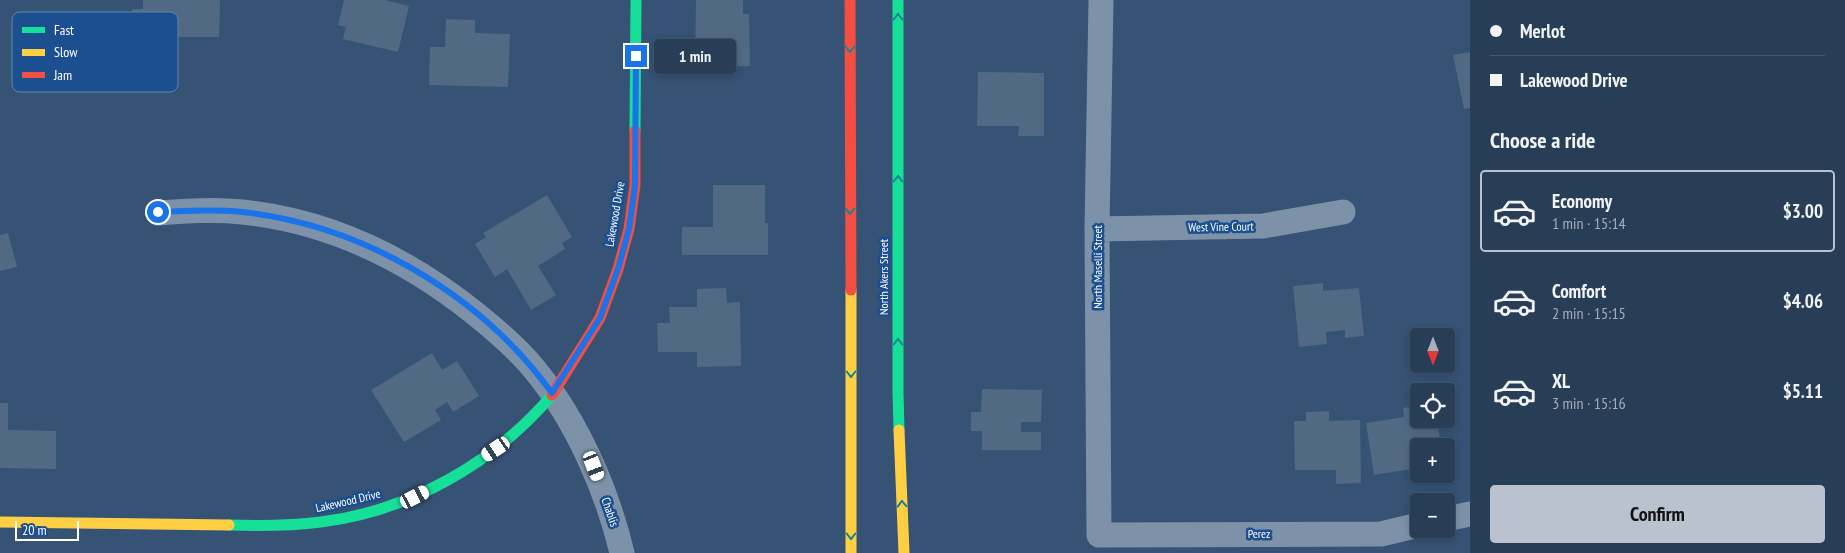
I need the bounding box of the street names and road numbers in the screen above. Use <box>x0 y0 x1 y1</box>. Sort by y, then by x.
street label: Lakewood Drive <box>601 180 628 248</box>
street label: West Vine Court <box>1188 218 1255 235</box>
street label: North Maselli Street <box>1090 225 1105 309</box>
street label: North Akers Street <box>876 238 891 315</box>
street label: Lakewood Drive <box>314 486 382 515</box>
street label: Chablis <box>598 495 622 529</box>
street label: Perez <box>1248 526 1270 541</box>

